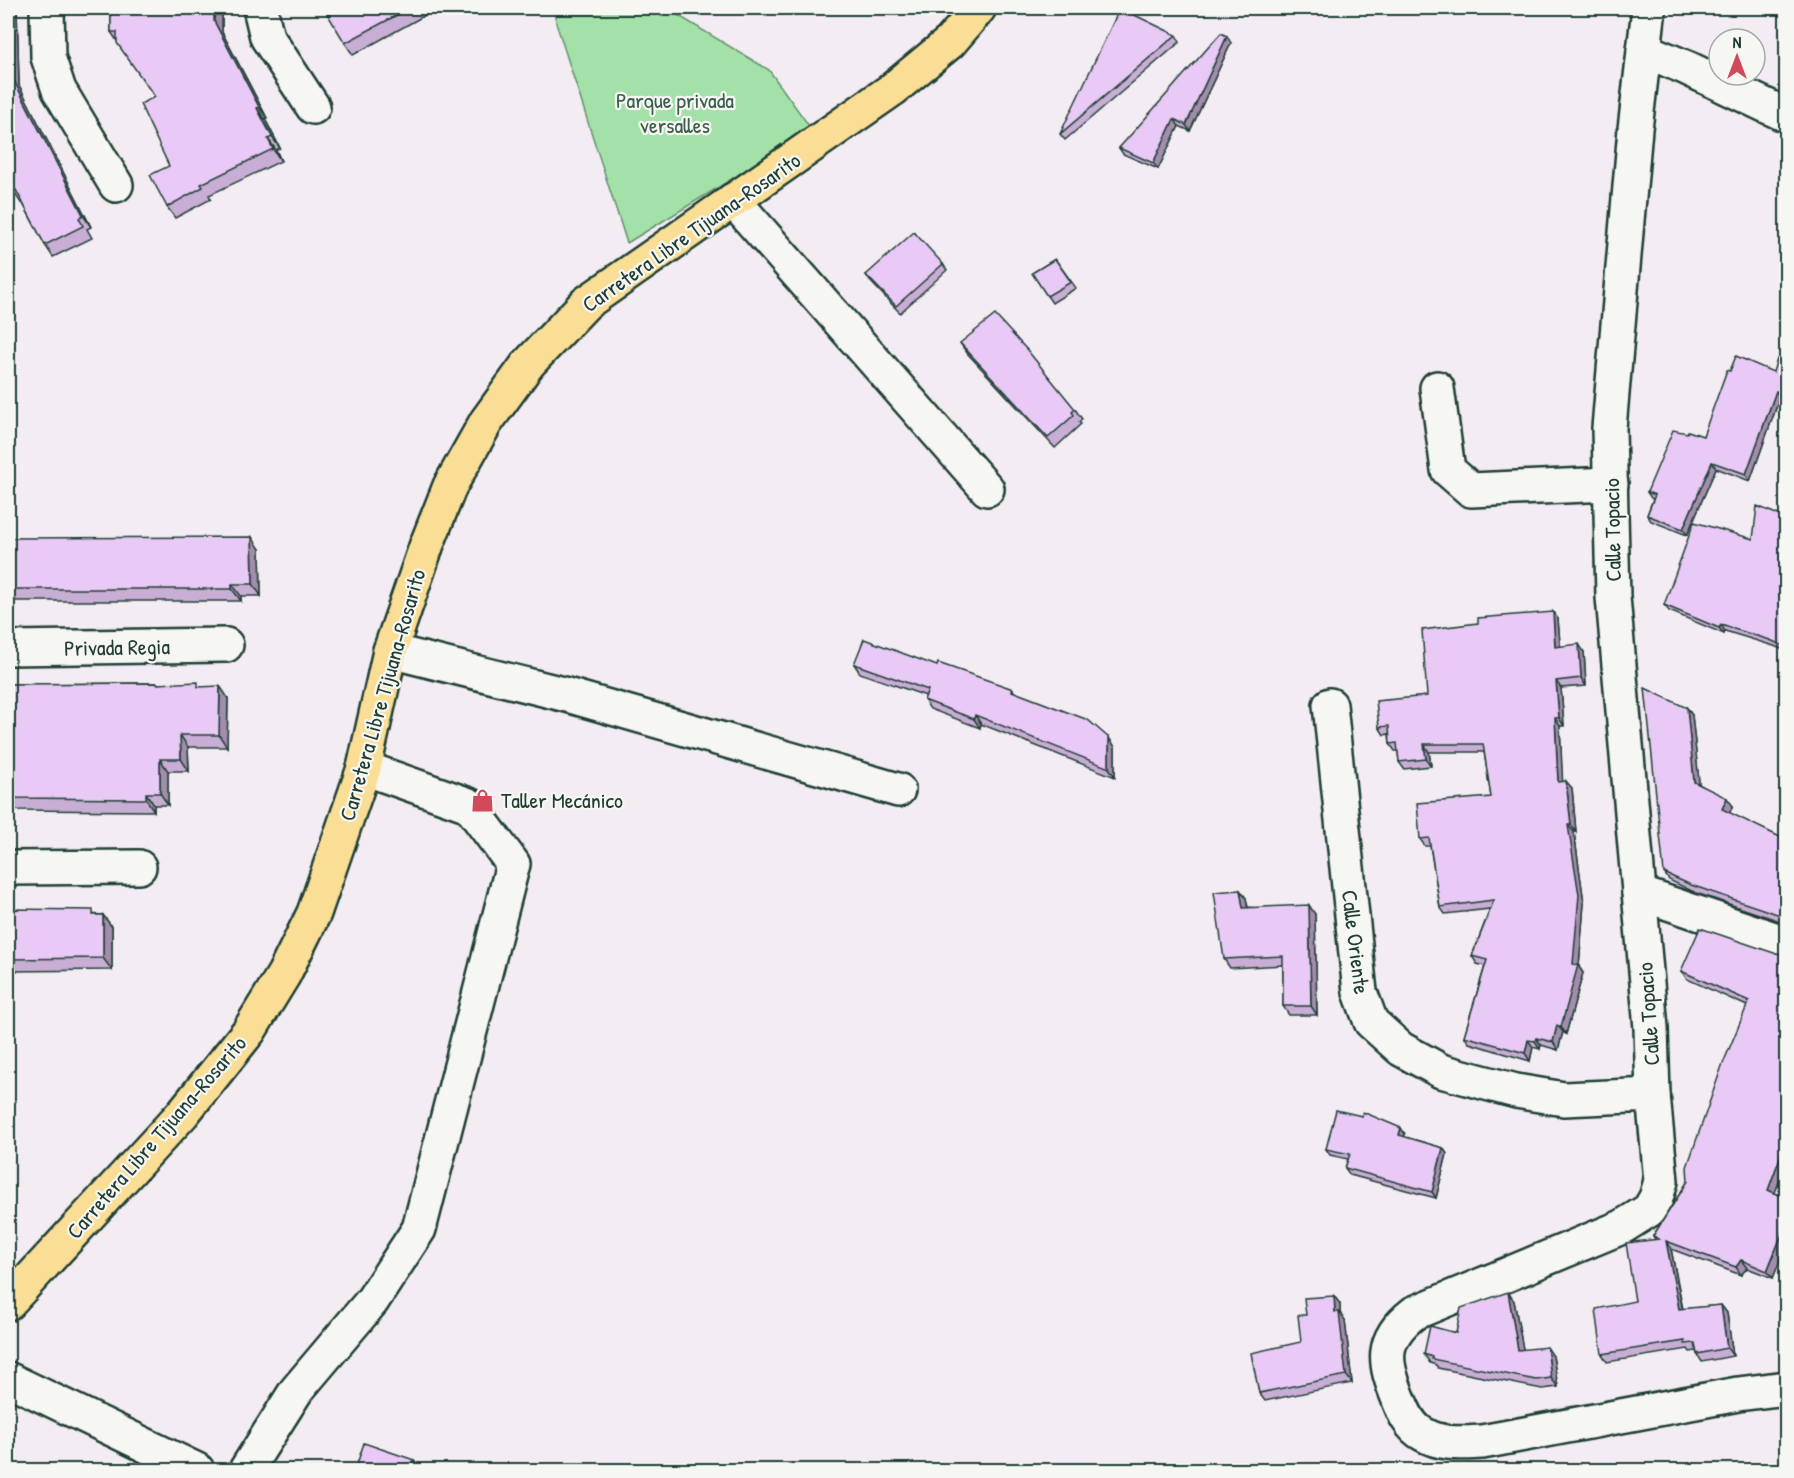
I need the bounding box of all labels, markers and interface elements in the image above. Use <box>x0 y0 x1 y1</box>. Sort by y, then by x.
north arrow <box>1707 27 1767 87</box>
text: N <box>1733 31 1742 53</box>
park label: Parque privada versalles <box>616 85 734 140</box>
street label: Carretera Libre Tijuana-Rosarito <box>576 145 806 319</box>
street label: Calle Topacio <box>1596 478 1628 582</box>
street label: Carretera Libre Tijuana-Rosarito <box>332 566 432 824</box>
street label: Privada Regia <box>64 631 171 663</box>
place label: Taller Mecánico <box>501 785 623 815</box>
shop icon: Taller Mecánico <box>470 787 496 813</box>
street label: Calle Oriente <box>1335 888 1377 996</box>
street label: Calle Topacio <box>1629 961 1667 1067</box>
street label: Carretera Libre Tijuana-Rosarito <box>59 1029 253 1245</box>

